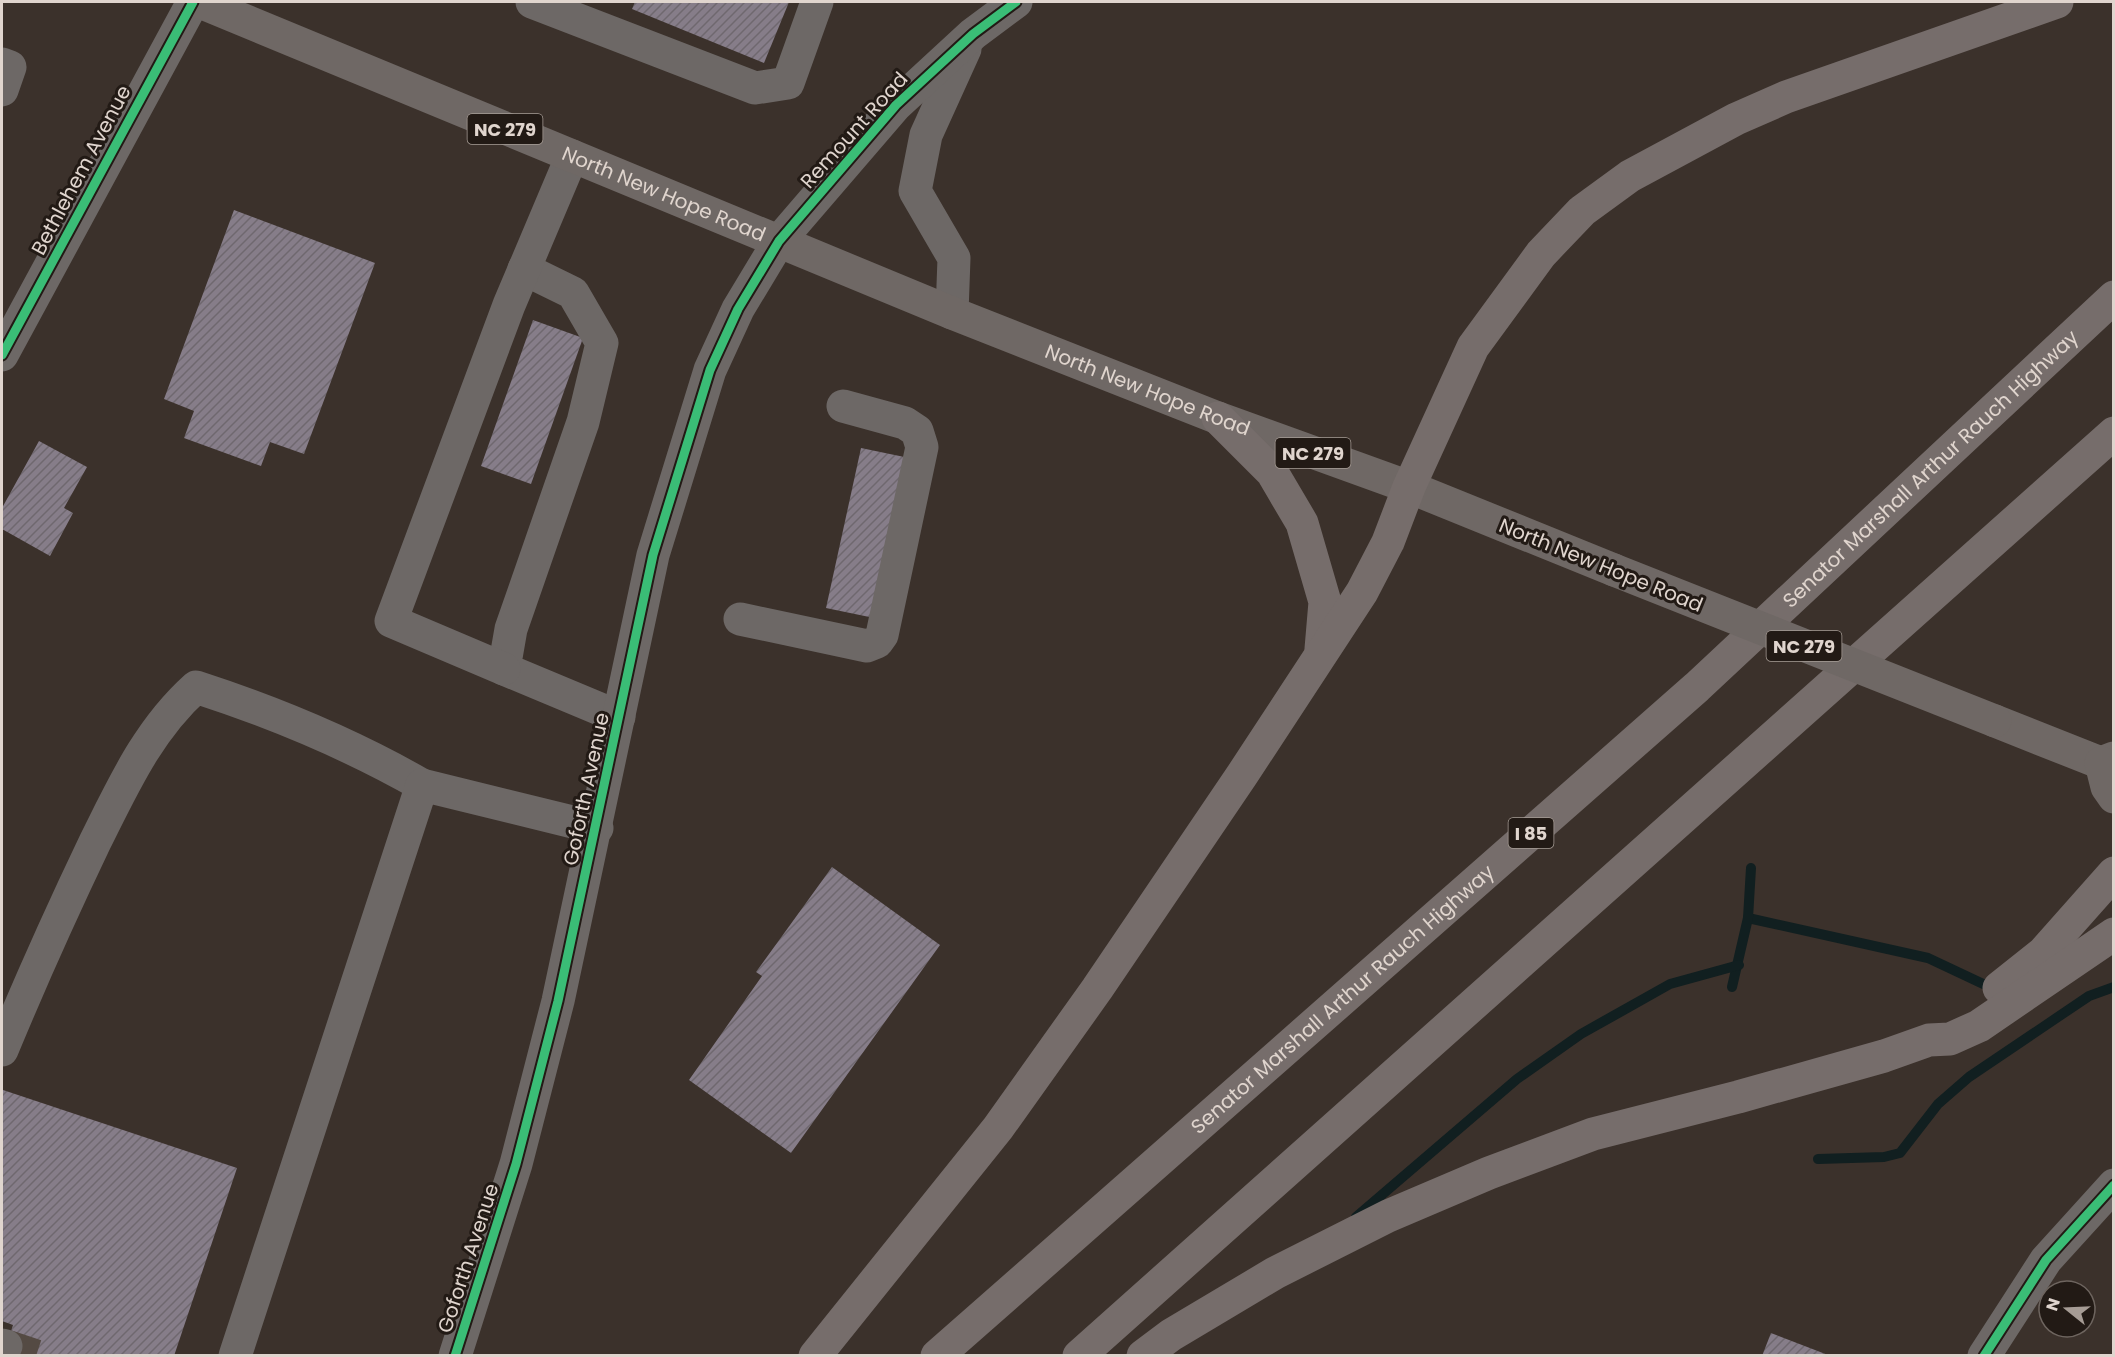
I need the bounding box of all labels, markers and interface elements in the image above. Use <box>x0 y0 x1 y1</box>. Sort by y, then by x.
street label: Remount Road <box>794 66 914 194</box>
street label: Bethlehem Avenue <box>24 80 138 260</box>
road number: NC 279 <box>468 114 542 144</box>
street label: North New Hope Road <box>558 139 770 248</box>
street label: Senator Marshall Arthur Rauch Highway <box>1776 323 2084 614</box>
street label: North New Hope Road <box>1041 337 1254 442</box>
road number: NC 279 <box>1276 438 1350 468</box>
street label: North New Hope Road <box>1495 511 1707 619</box>
road number: NC 279 <box>1766 631 1842 661</box>
street label: Goforth Avenue <box>556 710 616 868</box>
road number: I 85 <box>1508 818 1553 848</box>
street label: Senator Marshall Arthur Rauch Highway <box>1185 858 1500 1140</box>
street label: Goforth Avenue <box>431 1180 505 1336</box>
north arrow <box>2037 1279 2097 1339</box>
text: N <box>2040 1295 2066 1314</box>

